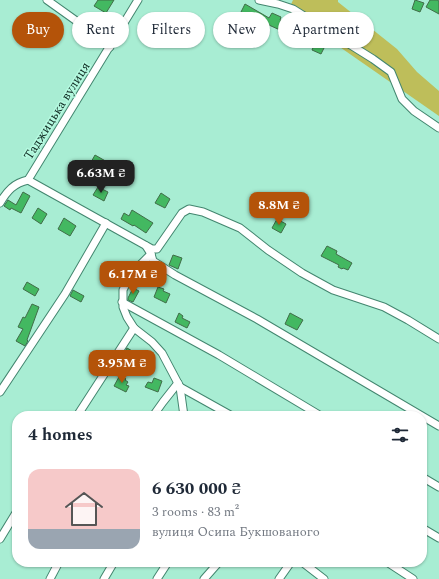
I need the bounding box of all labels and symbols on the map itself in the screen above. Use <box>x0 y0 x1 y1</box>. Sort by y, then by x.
street label: Таджицька вулиця <box>19 58 95 164</box>
pin: 6.63M ₴ <box>64 160 138 194</box>
pin: 8.8M ₴ <box>246 192 312 226</box>
pin: 6.17M ₴ <box>96 261 170 295</box>
pin: 3.95M ₴ <box>85 350 159 384</box>

